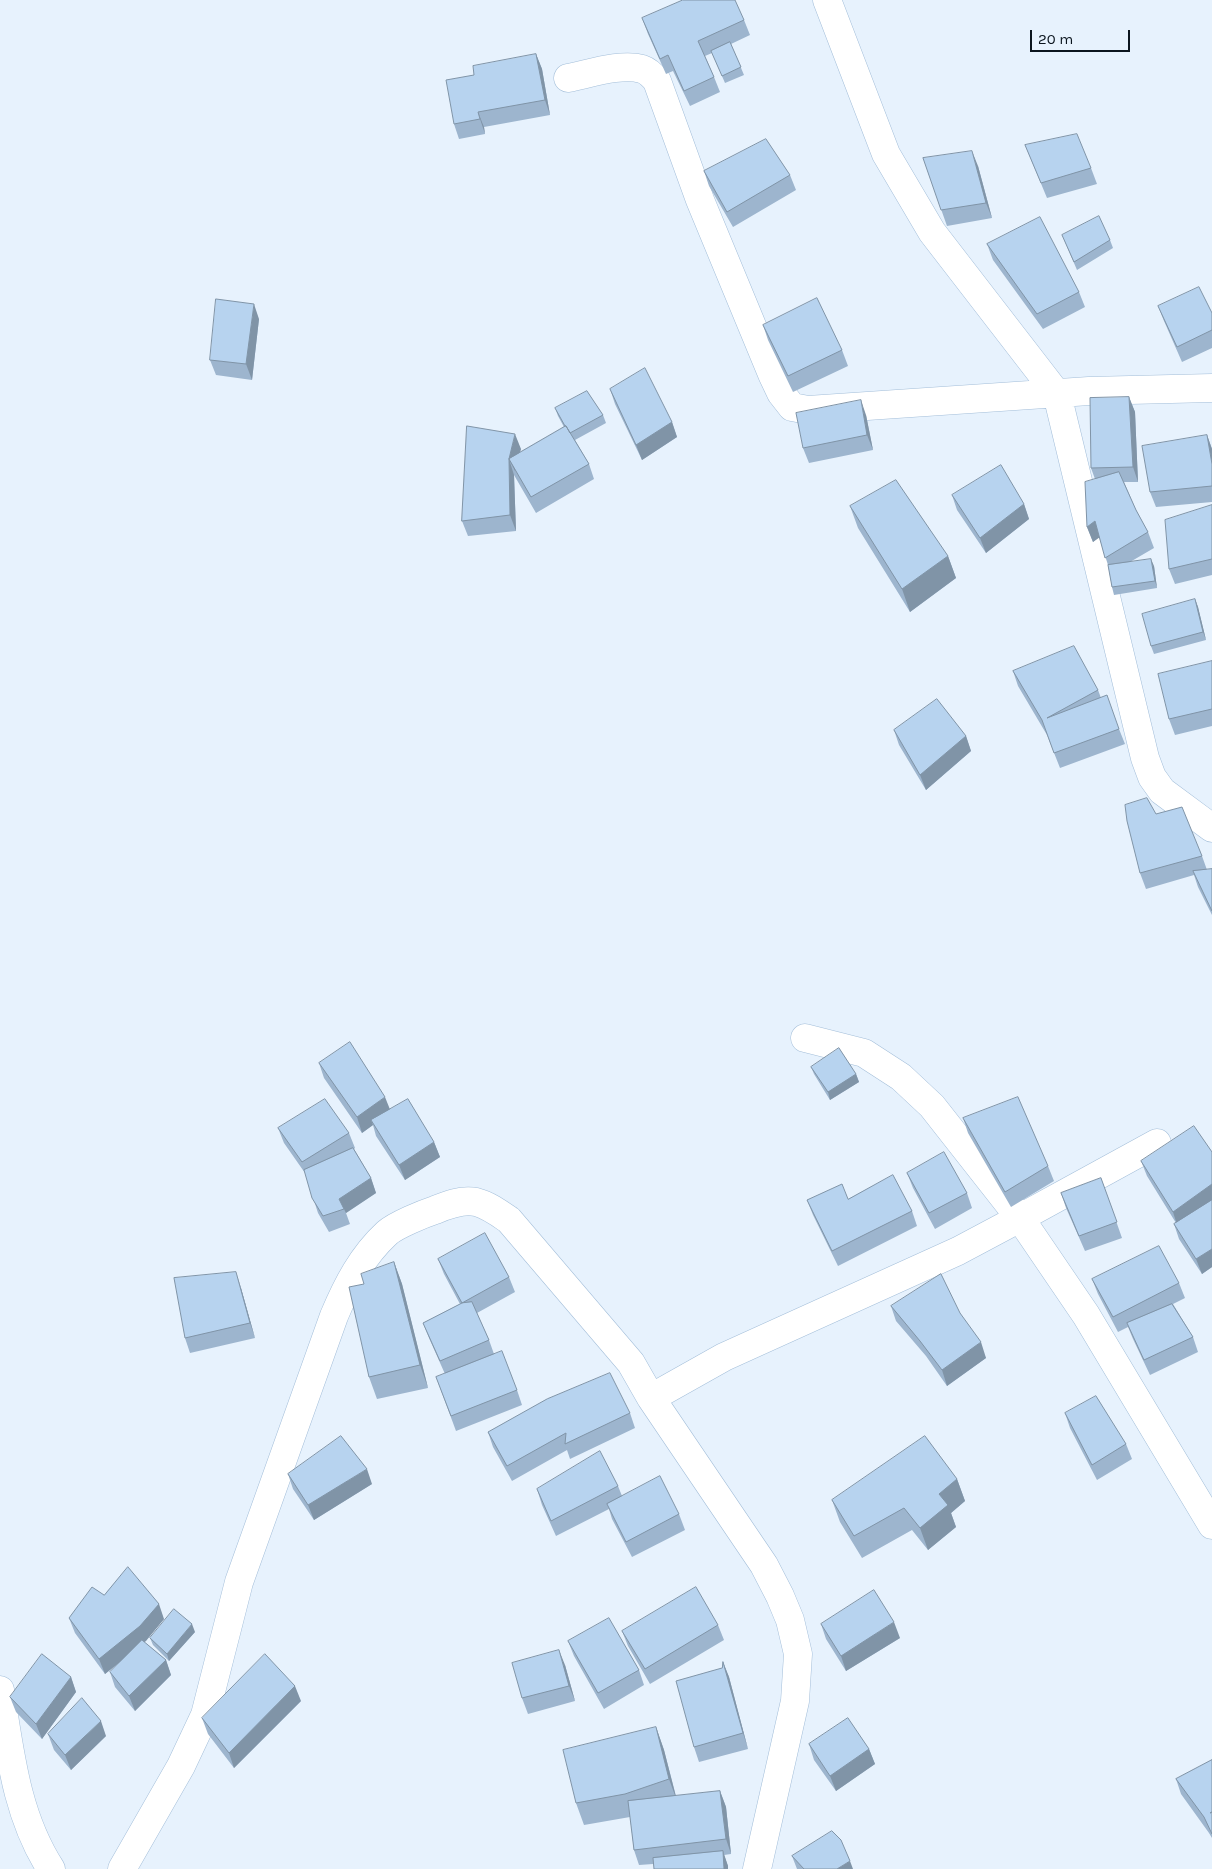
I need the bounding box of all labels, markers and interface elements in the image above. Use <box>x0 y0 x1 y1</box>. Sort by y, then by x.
scale bar <box>1032 20 1132 52</box>
text: 20 m <box>1038 30 1073 48</box>

